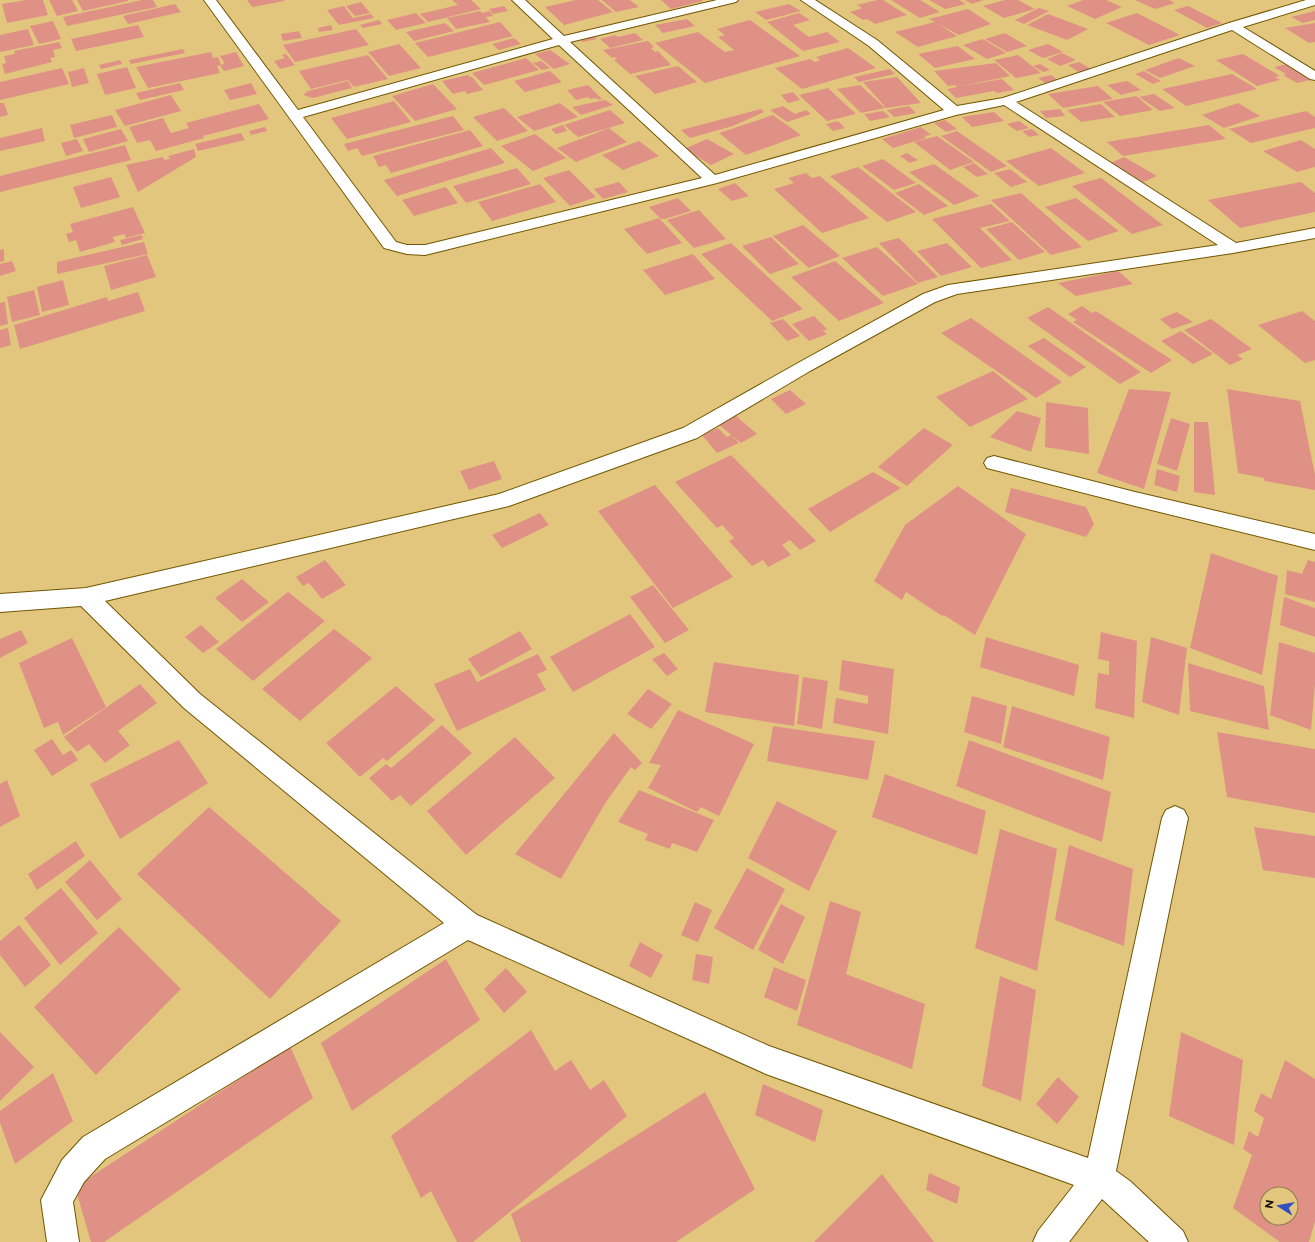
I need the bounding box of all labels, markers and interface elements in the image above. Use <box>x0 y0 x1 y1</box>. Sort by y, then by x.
north arrow <box>1259 1186 1299 1226</box>
text: N <box>1261 1198 1277 1210</box>

